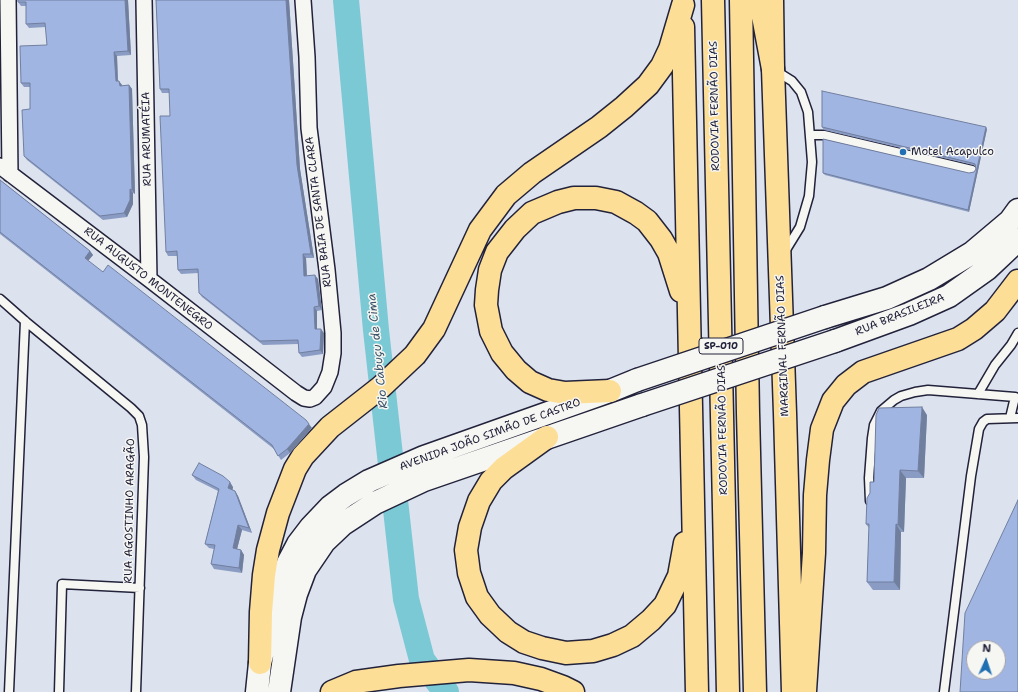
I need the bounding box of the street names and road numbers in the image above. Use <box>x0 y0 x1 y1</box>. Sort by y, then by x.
street label: RODOVIA FERNÃO DIAS <box>707 41 723 171</box>
street label: RUA ARUMATÉIA <box>140 92 154 186</box>
street label: RUA BAIA DE SANTA CLARA <box>303 136 335 288</box>
street label: RUA AUGUSTO MONTENEGRO <box>81 225 215 333</box>
street label: MARGINAL FERNÃO DIAS <box>774 275 792 417</box>
street label: RUA BRASILEIRA <box>854 291 946 339</box>
road number: SP-010 <box>699 338 743 354</box>
street label: RODOVIA FERNÃO DIAS <box>715 365 731 495</box>
street label: AVENIDA JOÃO SIMÃO DE CASTRO <box>398 396 582 474</box>
street label: RUA AGOSTINHO ARAGÃO <box>122 438 138 584</box>

